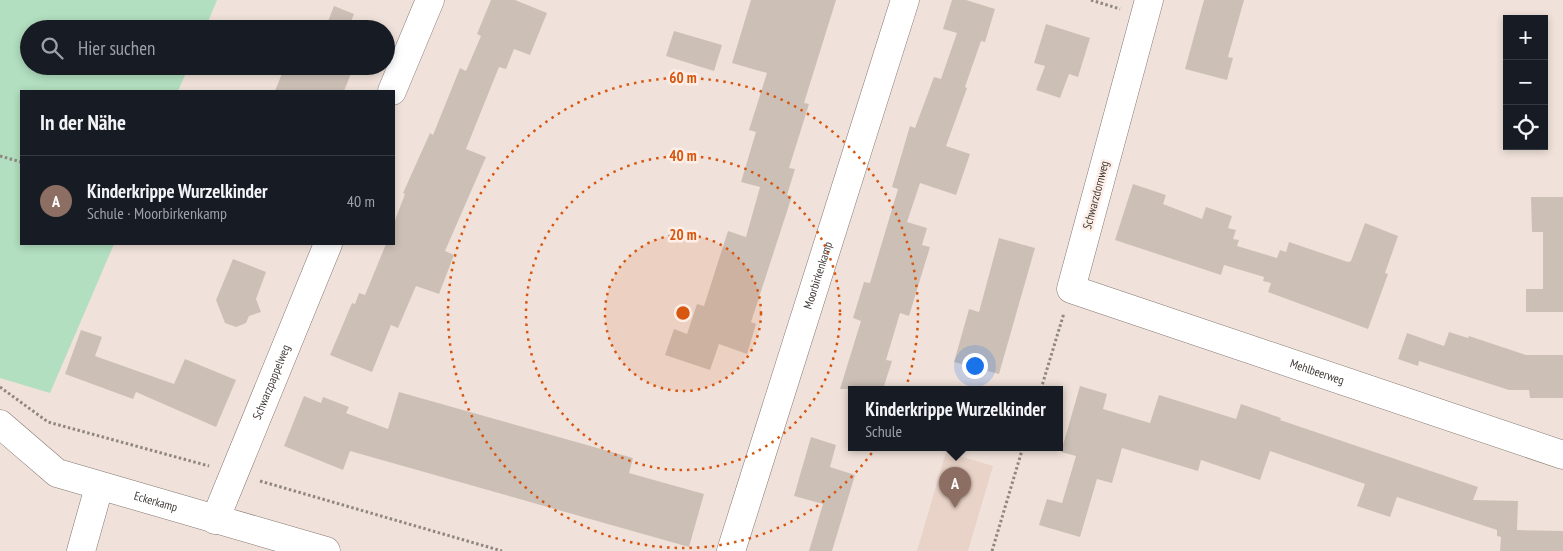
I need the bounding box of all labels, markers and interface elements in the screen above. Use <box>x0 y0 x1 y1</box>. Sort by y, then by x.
map controls <box>1503 15 1548 150</box>
button: + <box>1503 15 1548 60</box>
search box <box>20 20 395 75</box>
icon: search <box>38 34 66 62</box>
text: Hier suchen <box>78 36 155 60</box>
button: − <box>1503 60 1548 105</box>
text: 60 m <box>669 68 697 87</box>
button: locate <box>1503 105 1548 150</box>
text: In der Nähe <box>40 109 126 136</box>
text: 40 m <box>669 146 697 165</box>
street label: Schwarzdornweg <box>1079 159 1112 231</box>
text: Kinderkrippe Wurzelkinder <box>87 179 268 203</box>
text: A <box>52 191 60 211</box>
text: 40 m <box>347 191 375 211</box>
text: Schule · Moorbirkenkamp <box>87 203 227 223</box>
text: 20 m <box>669 225 697 244</box>
street label: Moorbirkenkamp <box>800 240 835 311</box>
centre of rings <box>674 304 692 322</box>
street label: Schwarzpappelweg <box>249 342 293 422</box>
your location <box>962 353 988 379</box>
street label: Mehlbeerweg <box>1288 355 1346 388</box>
popup <box>848 386 1063 451</box>
text: Kinderkrippe Wurzelkinder <box>865 397 1046 421</box>
text: Schule <box>865 421 902 441</box>
pin: A <box>939 467 971 508</box>
street label: Eckerkamp <box>132 488 179 515</box>

